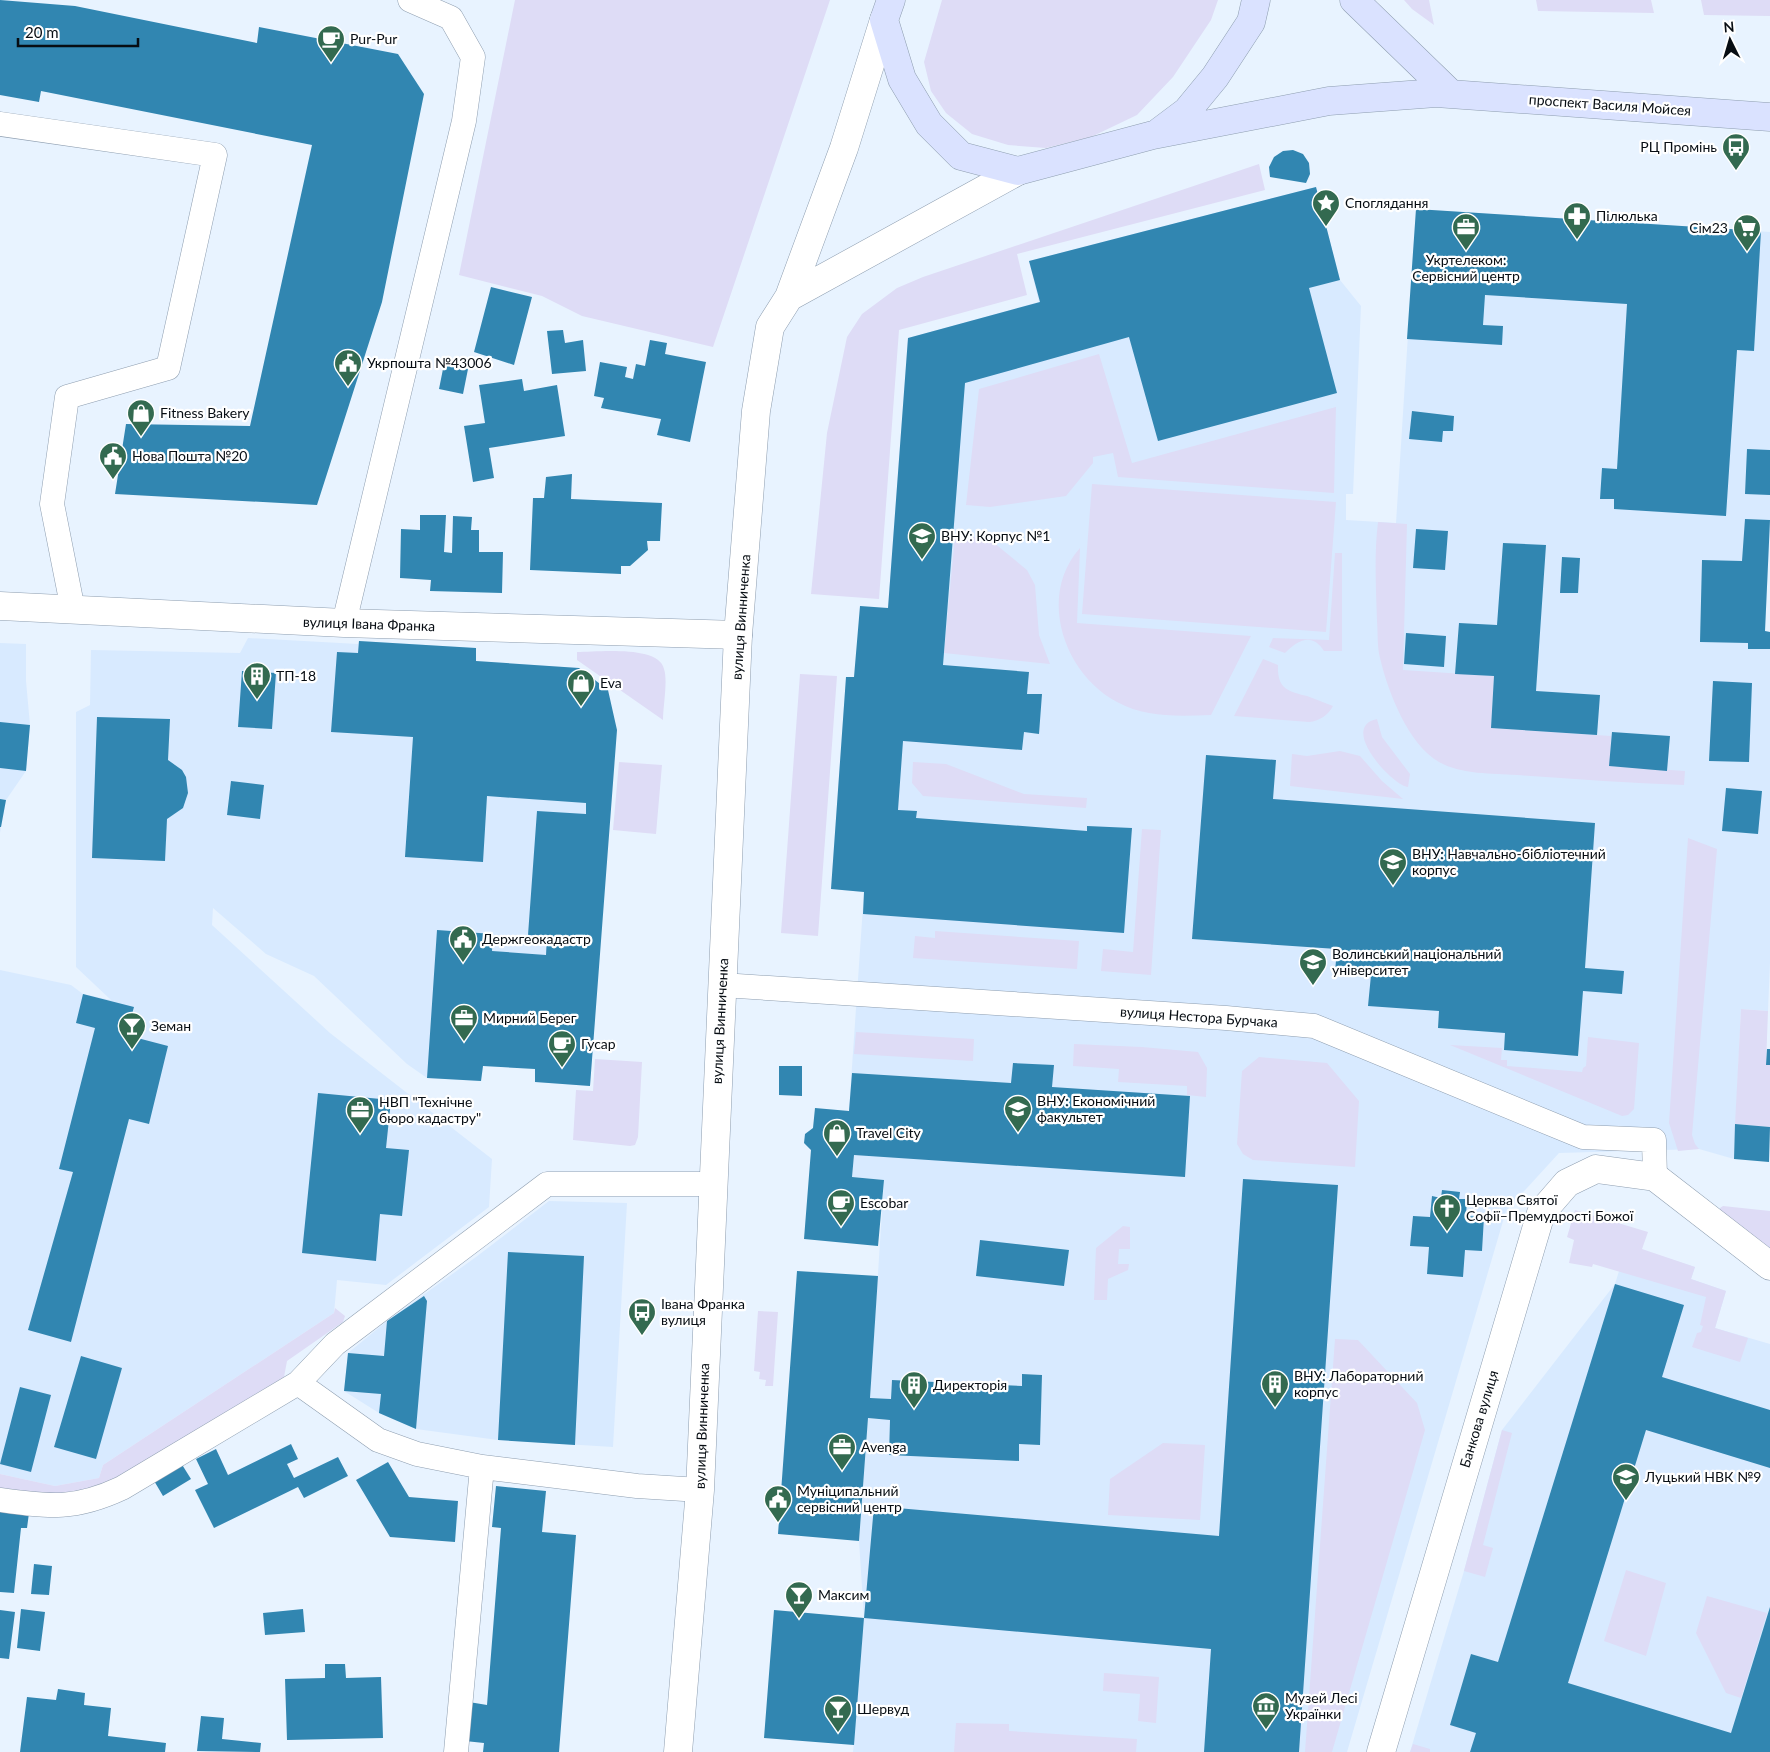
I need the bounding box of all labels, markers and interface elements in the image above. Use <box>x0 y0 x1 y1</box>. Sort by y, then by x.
scale bar <box>18 15 138 47</box>
north arrow <box>1705 15 1755 65</box>
text: N <box>1723 18 1735 35</box>
text: 20 m <box>25 23 59 41</box>
cafe icon: Pur-Pur <box>316 24 346 63</box>
place label: Pur-Pur <box>350 30 397 47</box>
street label: проспект Василя Мойсея <box>1528 90 1692 119</box>
bus stop icon: РЦ Промінь <box>1721 132 1751 171</box>
place label: РЦ Промінь <box>1640 138 1717 155</box>
place icon: Споглядання <box>1311 188 1341 227</box>
place label: Споглядання <box>1345 194 1428 211</box>
pharmacy icon: Пілюлька <box>1562 201 1592 240</box>
place label: Пілюлька <box>1596 207 1658 224</box>
office icon: Укртелеком: Сервісний центр <box>1451 212 1481 251</box>
supermarket icon: Сім23 <box>1732 213 1762 252</box>
place label: Сім23 <box>1689 219 1728 236</box>
place label: Укртелеком: Сервісний центр <box>1412 251 1520 284</box>
public building icon: Укрпошта №43006 <box>333 348 363 387</box>
place label: Укрпошта №43006 <box>367 354 492 371</box>
shop icon: Fitness Bakery <box>126 398 156 437</box>
place label: Fitness Bakery <box>160 404 250 421</box>
public building icon: Нова Пошта №20 <box>98 441 128 480</box>
place label: Нова Пошта №20 <box>132 447 247 464</box>
school or university icon: ВНУ: Корпус №1 <box>907 521 937 560</box>
place label: ВНУ: Корпус №1 <box>941 527 1050 544</box>
street label: вулиця Винниченка <box>728 553 753 680</box>
street label: вулиця Івана Франка <box>303 613 436 634</box>
building icon: ТП-18 <box>242 661 272 700</box>
place label: ТП-18 <box>276 667 316 684</box>
shop icon: Eva <box>566 668 596 707</box>
place label: Eva <box>600 674 622 691</box>
place label: ВНУ: Навчально-бібліотечний корпус <box>1412 845 1606 878</box>
school or university icon: ВНУ: Навчально-бібліотечний корпус <box>1378 847 1408 886</box>
public building icon: Держгеокадастр <box>448 924 478 963</box>
place label: Держгеокадастр <box>482 930 591 947</box>
place label: Волинський національний університет <box>1332 945 1501 978</box>
school or university icon: Волинський національний університет <box>1298 947 1328 986</box>
street label: вулиця Винниченка <box>708 958 731 1084</box>
office icon: Мирний Берег <box>449 1003 479 1042</box>
street label: вулиця Нестора Бурчака <box>1120 1003 1278 1030</box>
place label: Мирний Берег <box>483 1009 577 1026</box>
bar icon: Земан <box>117 1011 147 1050</box>
place label: Земан <box>151 1017 191 1034</box>
cafe icon: Гусар <box>547 1029 577 1068</box>
place label: Гусар <box>581 1035 616 1052</box>
place label: ВНУ: Економічний факультет <box>1037 1092 1155 1125</box>
place label: НВП "Технічне бюро кадастру" <box>379 1093 481 1126</box>
school or university icon: ВНУ: Економічний факультет <box>1003 1094 1033 1133</box>
office icon: НВП "Технічне бюро кадастру" <box>345 1095 375 1134</box>
shop icon: Travel City <box>822 1118 852 1157</box>
place label: Travel City <box>856 1124 922 1141</box>
cafe icon: Escobar <box>826 1188 856 1227</box>
place label: Церква Святої Софії–Премудрості Божої <box>1466 1191 1634 1224</box>
church icon: Церква Святої Софії–Премудрості Божої <box>1432 1193 1462 1232</box>
place label: Escobar <box>860 1194 908 1211</box>
place label: Івана Франка вулиця <box>661 1295 745 1328</box>
bus stop icon: Івана Франка вулиця <box>627 1297 657 1336</box>
street label: вулиця Винниченка <box>691 1363 712 1489</box>
place label: ВНУ: Лабораторний корпус <box>1294 1367 1423 1400</box>
street label: Банкова вулиця <box>1456 1368 1501 1470</box>
building icon: ВНУ: Лабораторний корпус <box>1260 1369 1290 1408</box>
building icon: Директорія <box>899 1370 929 1409</box>
place label: Директорія <box>933 1376 1007 1393</box>
office icon: Avenga <box>827 1432 857 1471</box>
place label: Avenga <box>861 1438 906 1455</box>
school or university icon: Луцький НВК №9 <box>1611 1462 1641 1501</box>
place label: Луцький НВК №9 <box>1644 1468 1761 1485</box>
place label: Муніципальний сервісний центр <box>797 1482 902 1515</box>
public building icon: Муніципальний сервісний центр <box>763 1484 793 1523</box>
bar icon: Максим <box>784 1580 814 1619</box>
place label: Максим <box>818 1586 869 1603</box>
place label: Музей Лесі Українки <box>1285 1689 1358 1722</box>
museum icon: Музей Лесі Українки <box>1251 1691 1281 1730</box>
bar icon: Шервуд <box>823 1694 853 1733</box>
place label: Шервуд <box>857 1700 909 1717</box>

